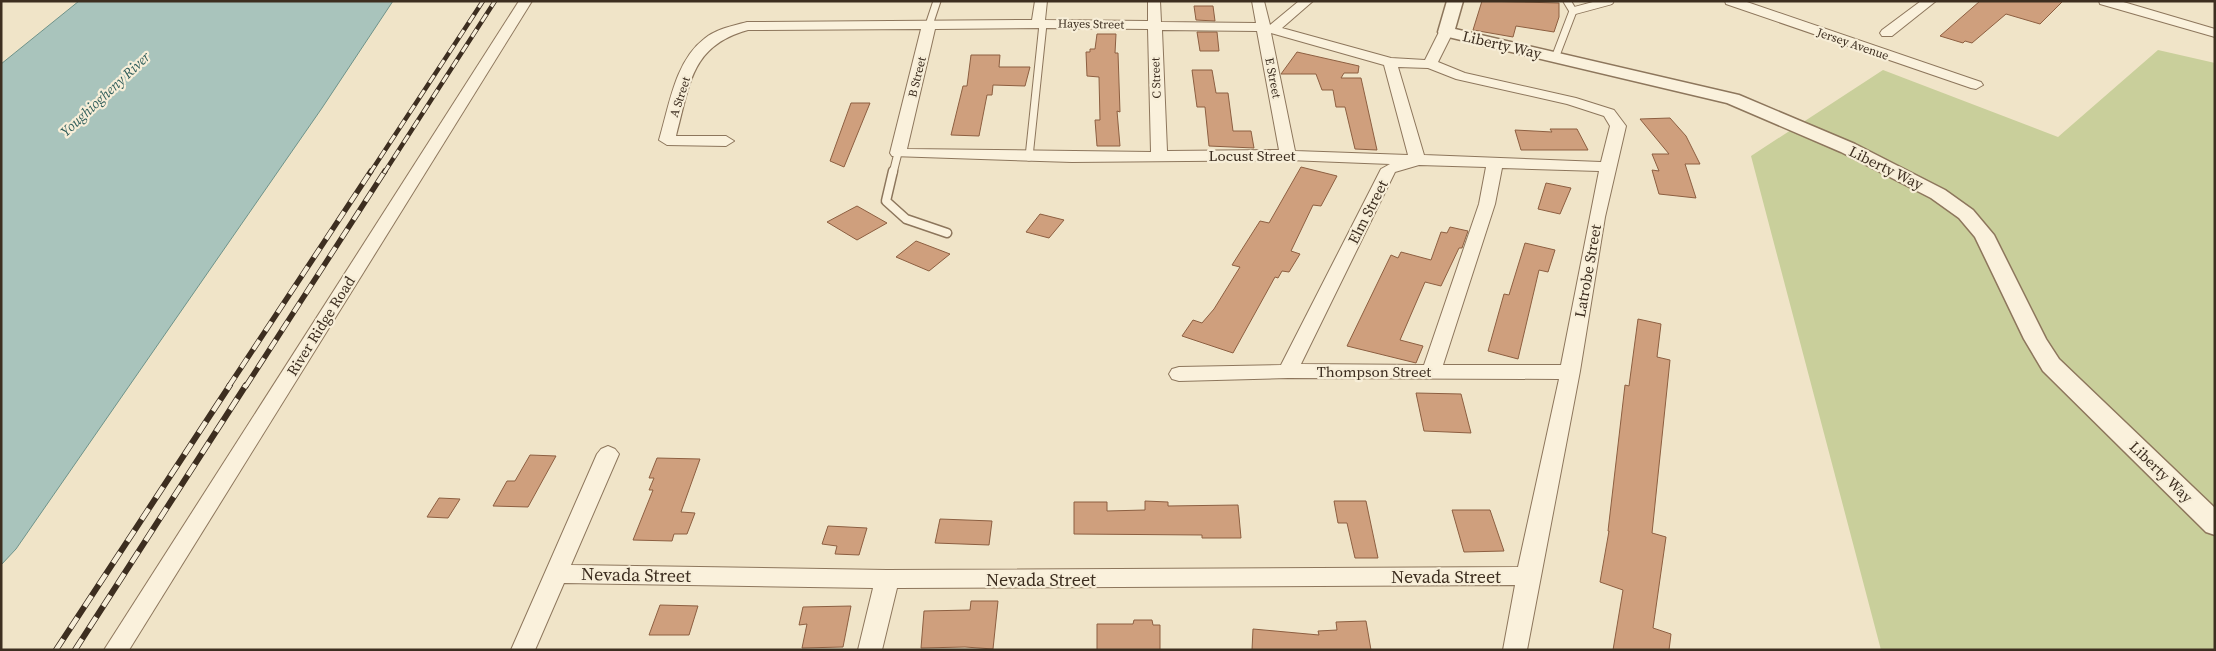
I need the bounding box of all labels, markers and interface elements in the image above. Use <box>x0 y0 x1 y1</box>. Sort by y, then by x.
street label: Hayes Street <box>1058 15 1124 33</box>
street label: Jersey Avenue <box>1814 24 1891 64</box>
street label: Liberty Way <box>1461 25 1544 64</box>
water label: Youghiogheny River <box>56 47 155 141</box>
street label: B Street <box>904 55 930 99</box>
street label: E Street <box>1261 56 1285 100</box>
street label: C Street <box>1147 57 1165 99</box>
street label: A Street <box>666 75 694 119</box>
street label: Liberty Way <box>1845 140 1927 195</box>
street label: Locust Street <box>1209 145 1296 166</box>
street label: Elm Street <box>1342 176 1393 247</box>
street label: Latrobe Street <box>1569 223 1606 319</box>
street label: River Ridge Road <box>281 271 360 380</box>
street label: Thompson Street <box>1317 361 1431 382</box>
street label: Liberty Way <box>2125 436 2198 507</box>
street label: Nevada Street <box>581 561 691 588</box>
street label: Nevada Street <box>1391 564 1501 589</box>
street label: Nevada Street <box>986 567 1096 592</box>

